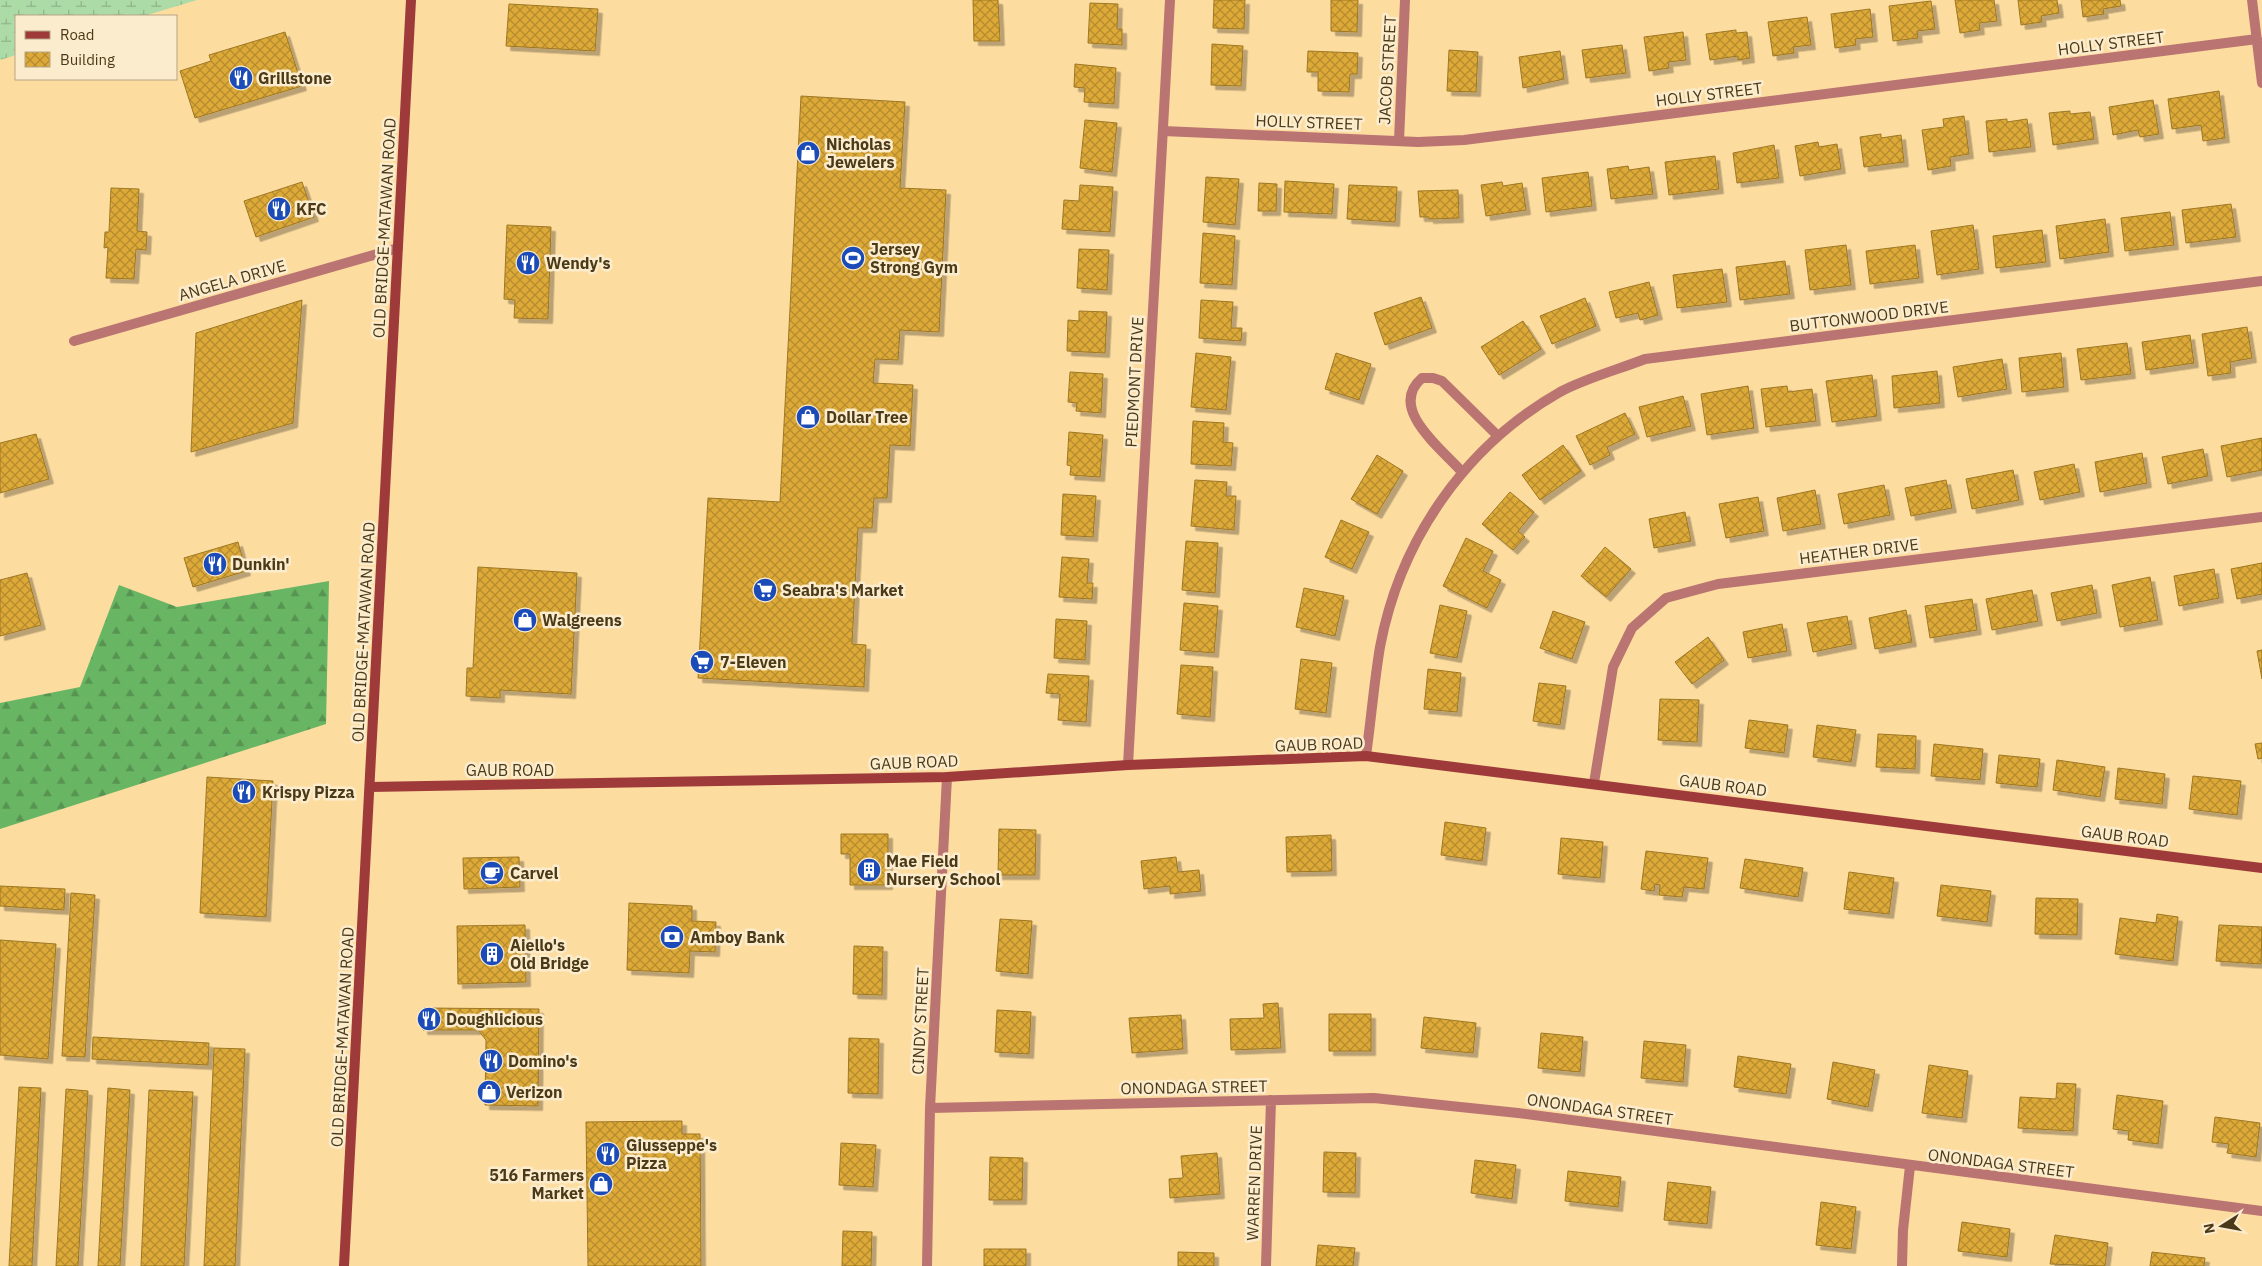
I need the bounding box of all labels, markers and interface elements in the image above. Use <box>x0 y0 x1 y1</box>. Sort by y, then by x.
legend <box>15 15 178 80</box>
street label: JACOB STREET <box>1374 15 1400 125</box>
text: Road <box>60 25 95 44</box>
street label: HOLLY STREET <box>2057 27 2165 59</box>
text: Building <box>60 50 115 69</box>
restaurant icon: Grillstone <box>228 65 254 91</box>
place label: Grillstone <box>258 68 332 88</box>
street label: HOLLY STREET <box>1655 78 1763 110</box>
street label: HOLLY STREET <box>1255 110 1363 134</box>
street label: OLD BRIDGE-MATAWAN ROAD <box>368 117 400 339</box>
place label: Nicholas Jewelers <box>826 134 895 172</box>
shop icon: Nicholas Jewelers <box>795 140 821 166</box>
restaurant icon: KFC <box>266 196 292 222</box>
place label: KFC <box>296 199 326 219</box>
place label: Jersey Strong Gym <box>870 239 958 277</box>
sports icon: Jersey Strong Gym <box>840 245 866 271</box>
restaurant icon: Wendy's <box>515 250 541 276</box>
place label: Wendy's <box>546 253 611 273</box>
street label: ANGELA DRIVE <box>176 255 288 305</box>
street label: BUTTONWOOD DRIVE <box>1788 296 1950 336</box>
street label: PIEDMONT DRIVE <box>1121 316 1147 448</box>
shop icon: Dollar Tree <box>795 404 821 430</box>
place label: Dollar Tree <box>826 407 908 427</box>
street label: OLD BRIDGE-MATAWAN ROAD <box>347 521 379 743</box>
street label: HEATHER DRIVE <box>1798 534 1920 568</box>
restaurant icon: Dunkin' <box>202 551 228 577</box>
place label: Dunkin' <box>232 554 290 574</box>
supermarket icon: Seabra's Market <box>752 577 778 603</box>
place label: Seabra's Market <box>782 580 904 600</box>
shop icon: Walgreens <box>512 607 538 633</box>
place label: Walgreens <box>542 610 622 630</box>
supermarket icon: 7-Eleven <box>689 649 715 675</box>
place label: 7-Eleven <box>720 652 786 672</box>
street label: GAUB ROAD <box>1274 732 1364 756</box>
street label: GAUB ROAD <box>869 750 959 774</box>
street label: GAUB ROAD <box>466 760 554 780</box>
street label: GAUB ROAD <box>1678 770 1768 800</box>
restaurant icon: Krispy Pizza <box>231 779 257 805</box>
place label: Krispy Pizza <box>262 782 355 802</box>
street label: GAUB ROAD <box>2080 821 2170 851</box>
place label: Mae Field Nursery School <box>886 851 1000 889</box>
building icon: Mae Field Nursery School <box>856 857 882 883</box>
cafe icon: Carvel <box>479 860 505 886</box>
place label: Carvel <box>510 863 559 883</box>
bank icon: Amboy Bank <box>659 924 685 950</box>
street label: OLD BRIDGE-MATAWAN ROAD <box>326 926 358 1148</box>
place label: Amboy Bank <box>690 927 785 947</box>
place label: Aiello's Old Bridge <box>510 935 589 973</box>
building icon: Aiello's Old Bridge <box>479 941 505 967</box>
street label: CINDY STREET <box>907 967 933 1075</box>
restaurant icon: Doughlicious <box>416 1006 442 1032</box>
place label: Doughlicious <box>446 1009 543 1029</box>
restaurant icon: Domino's <box>478 1048 504 1074</box>
place label: Domino's <box>508 1051 578 1071</box>
street label: ONONDAGA STREET <box>1120 1076 1268 1098</box>
shop icon: Verizon <box>476 1079 502 1105</box>
place label: Verizon <box>506 1082 563 1102</box>
street label: ONONDAGA STREET <box>1526 1089 1674 1129</box>
street label: WARREN DRIVE <box>1242 1125 1266 1241</box>
place label: Giusseppe's Pizza <box>626 1135 717 1173</box>
restaurant icon: Giusseppe's Pizza <box>595 1141 621 1167</box>
street label: ONONDAGA STREET <box>1927 1144 2075 1182</box>
place label: 516 Farmers Market <box>489 1165 584 1203</box>
shop icon: 516 Farmers Market <box>588 1171 614 1197</box>
north arrow <box>2197 1201 2247 1251</box>
text: N <box>2199 1222 2219 1235</box>

